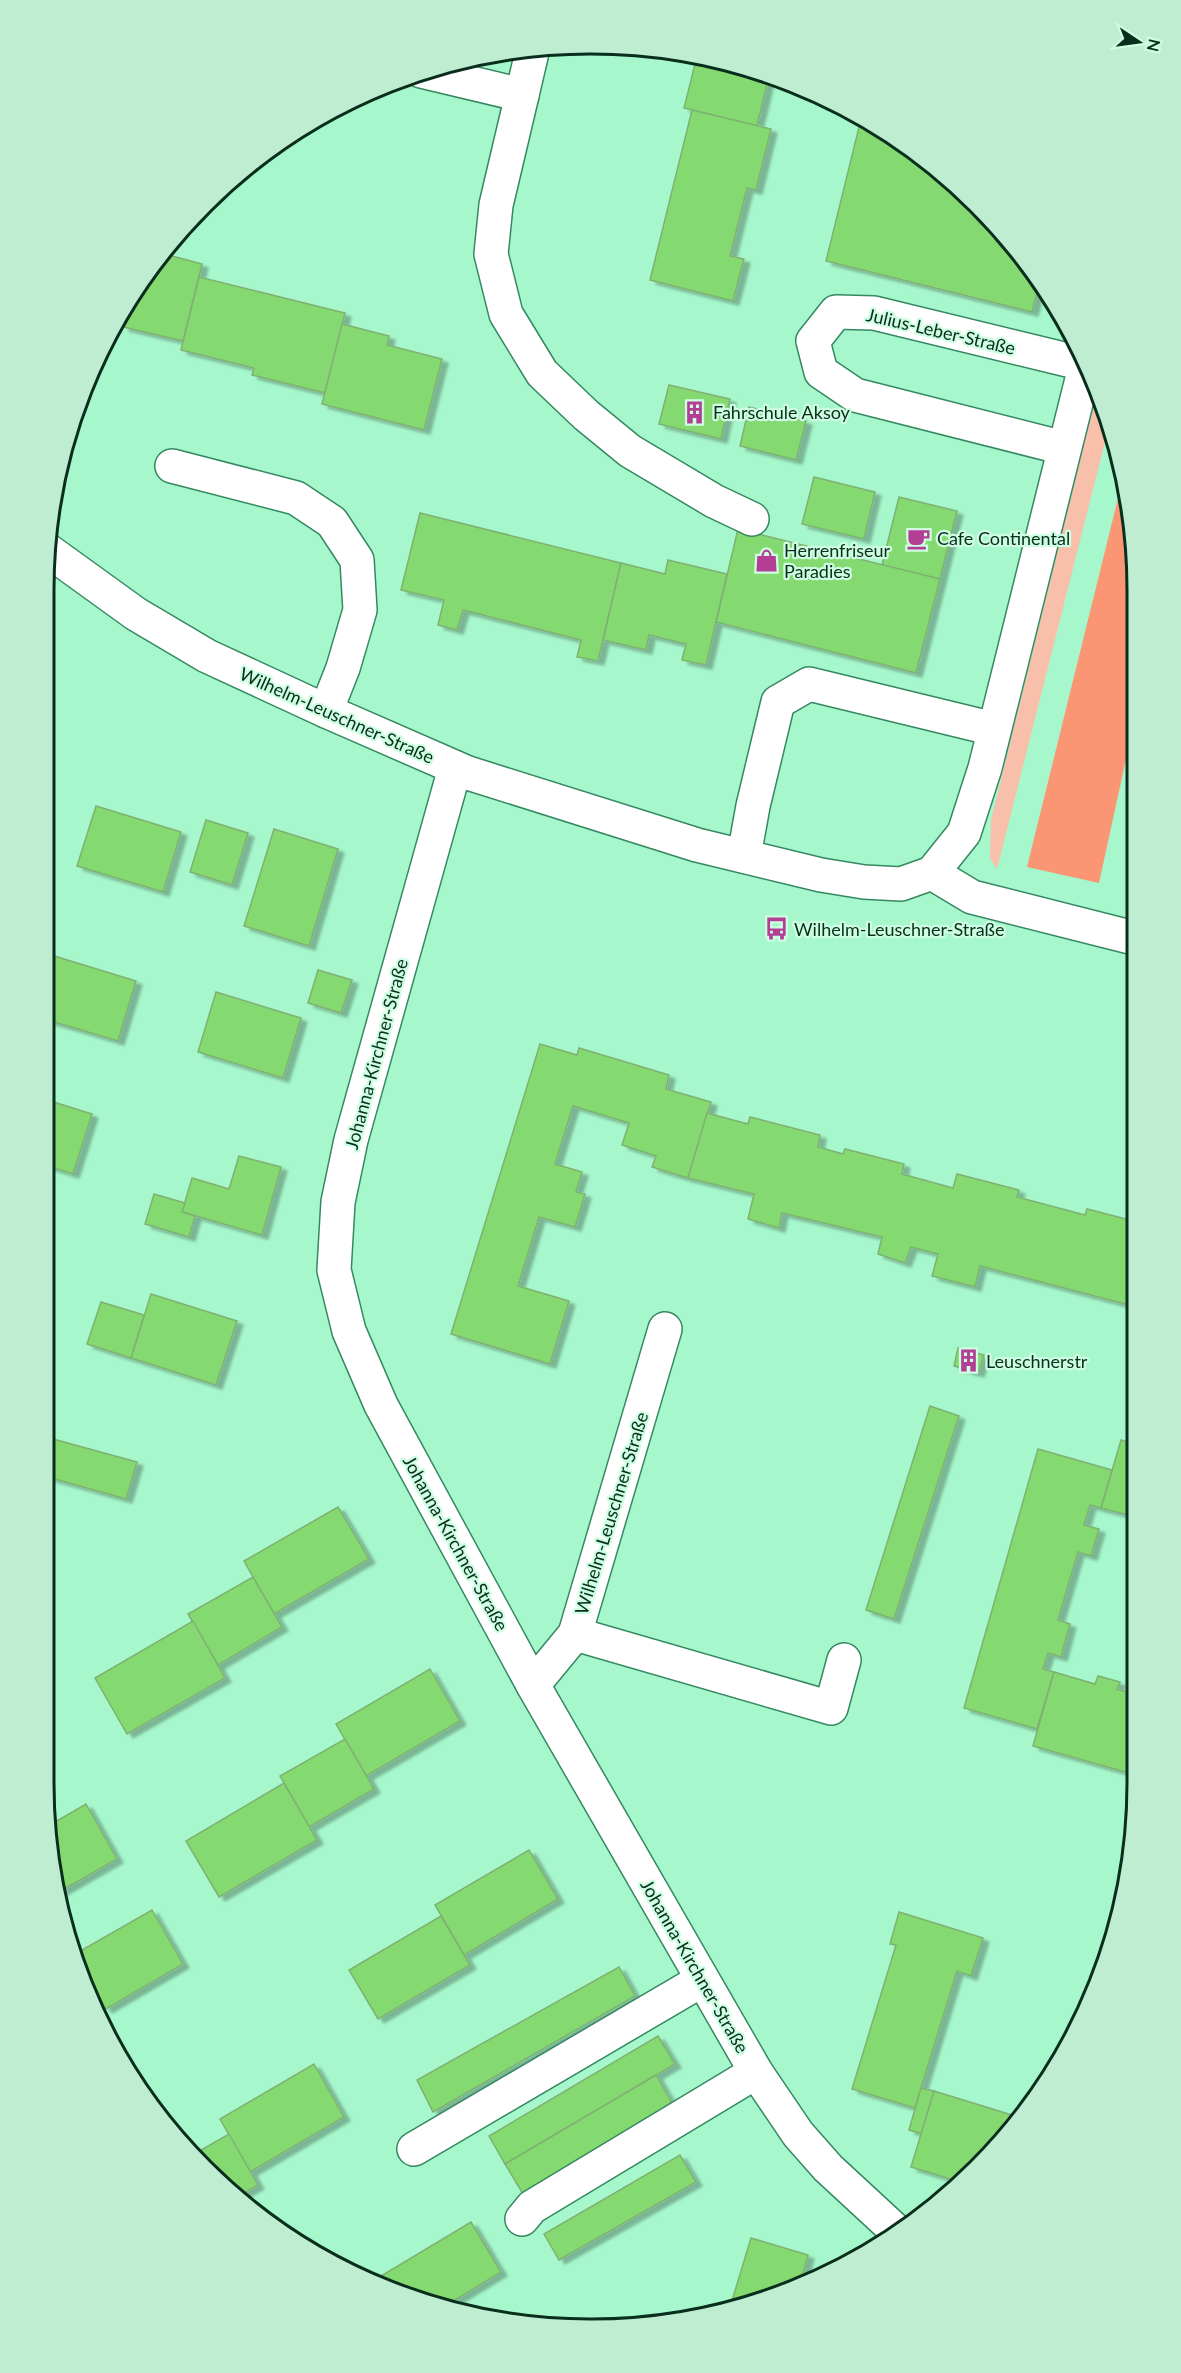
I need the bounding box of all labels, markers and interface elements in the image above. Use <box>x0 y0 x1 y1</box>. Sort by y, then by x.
north arrow <box>1109 12 1169 72</box>
text: N <box>1143 37 1165 54</box>
street label: Julius-Leber-Straße <box>864 303 1018 359</box>
building icon: Fahrschule Aksoy <box>682 399 708 425</box>
place label: Fahrschule Aksoy <box>713 401 851 423</box>
cafe icon: Cafe Continental <box>906 525 932 551</box>
place label: Cafe Continental <box>937 527 1070 549</box>
place label: Herrenfriseur Paradies <box>784 539 891 582</box>
shop icon: Herrenfriseur Paradies <box>753 547 779 573</box>
street label: Wilhelm-Leuschner-Straße <box>236 662 438 768</box>
bus stop icon: Wilhelm-Leuschner-Straße <box>763 916 789 942</box>
place label: Wilhelm-Leuschner-Straße <box>794 918 1005 940</box>
street label: Johanna-Kirchner-Straße <box>340 956 412 1152</box>
building icon: Leuschnerstr <box>955 1348 981 1374</box>
place label: Leuschnerstr <box>986 1350 1088 1372</box>
street label: Wilhelm-Leuschner-Straße <box>570 1409 652 1617</box>
street label: Johanna-Kirchner-Straße <box>399 1452 513 1634</box>
street label: Johanna-Kirchner-Straße <box>636 1875 754 2057</box>

